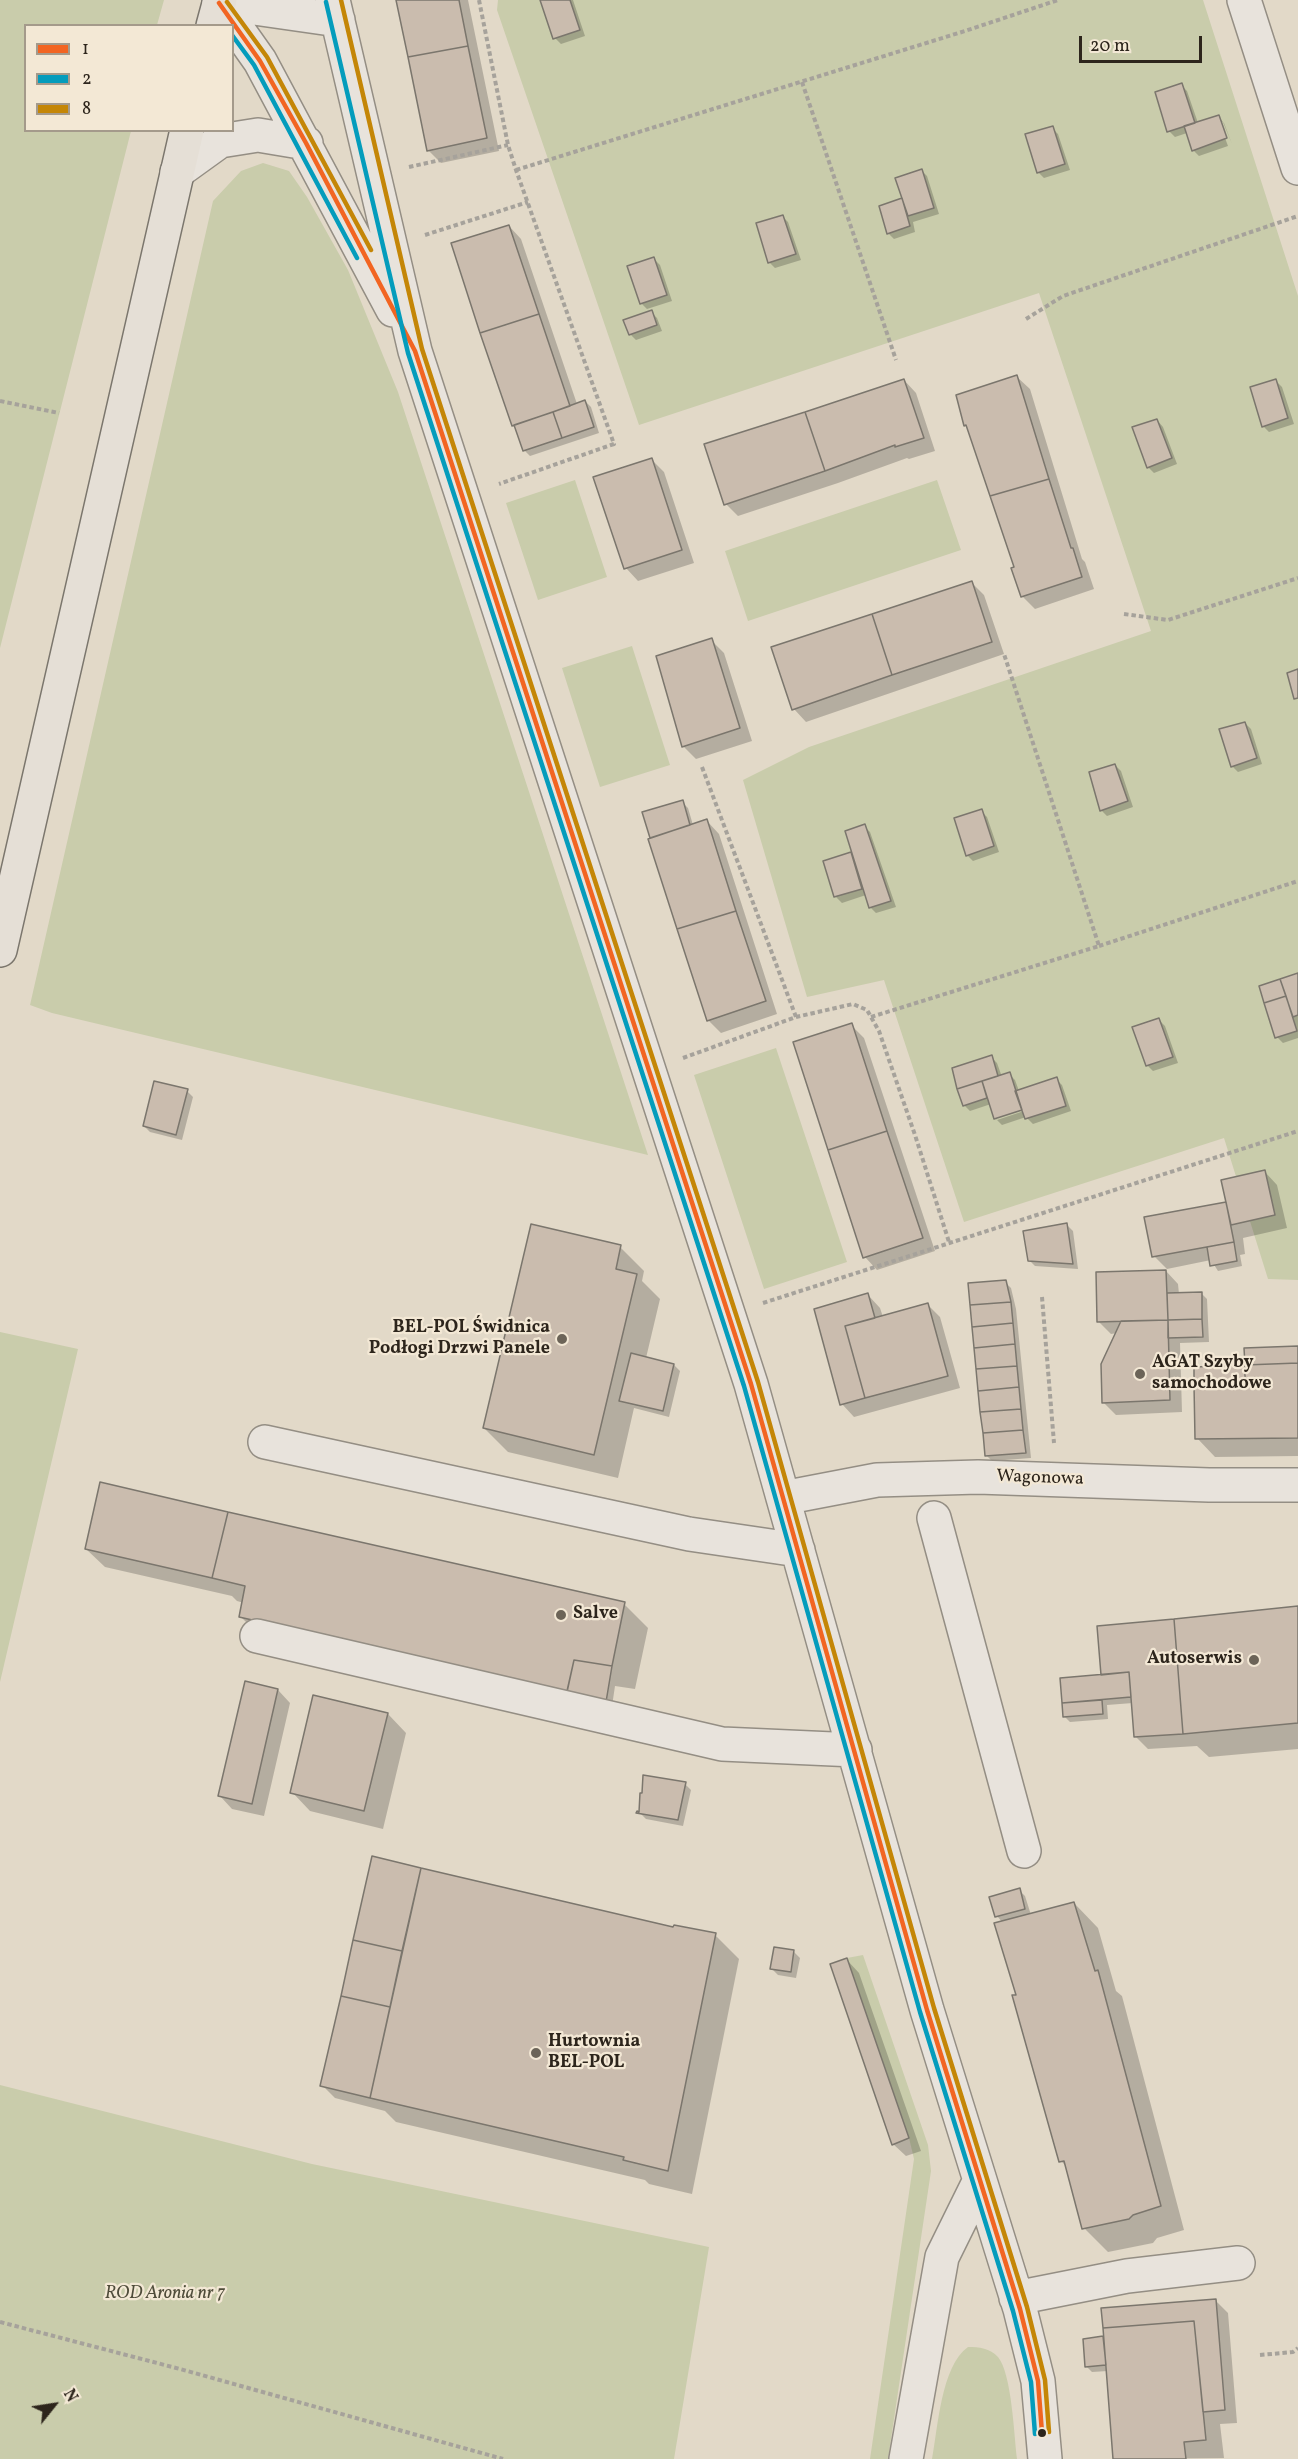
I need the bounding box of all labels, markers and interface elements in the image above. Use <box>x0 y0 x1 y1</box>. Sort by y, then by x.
legend <box>24 24 234 132</box>
scale bar <box>1082 24 1205 62</box>
text: 20 m <box>1090 34 1130 59</box>
text: 1 <box>82 37 89 62</box>
text: 2 <box>82 67 92 92</box>
text: 8 <box>82 97 91 122</box>
place label: BEL-POL Świdnica Podłogi Drzwi Panele <box>369 1318 550 1360</box>
marker: BEL-POL Świdnica Podłogi Drzwi Panele <box>555 1332 569 1346</box>
place label: AGAT Szyby samochodowe <box>1152 1353 1272 1396</box>
marker: AGAT Szyby samochodowe <box>1133 1367 1147 1381</box>
street label: Wagonowa <box>996 1467 1084 1491</box>
place label: Salve <box>573 1604 618 1626</box>
marker: Salve <box>554 1608 568 1622</box>
place label: Autoserwis <box>1147 1649 1242 1671</box>
marker: Autoserwis <box>1247 1653 1261 1667</box>
place label: Hurtownia BEL-POL <box>548 2032 640 2074</box>
marker: Hurtownia BEL-POL <box>529 2046 543 2060</box>
park label: ROD Aronia nr 7 <box>105 2284 225 2306</box>
north arrow <box>24 2375 84 2435</box>
text: N <box>57 2385 82 2407</box>
unlabelled marker <box>1036 2427 1048 2439</box>

